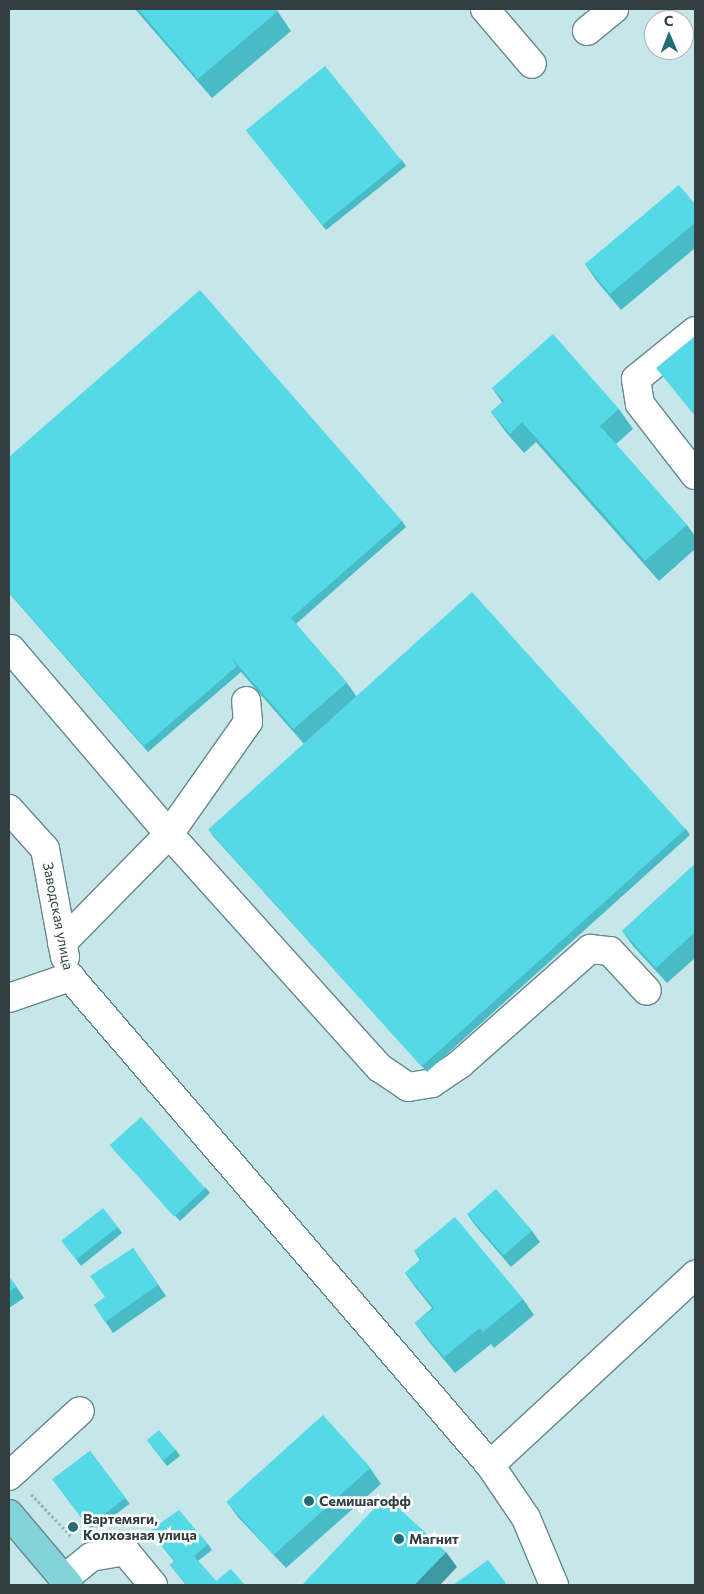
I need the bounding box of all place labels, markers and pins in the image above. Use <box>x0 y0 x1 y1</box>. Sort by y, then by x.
place label: Семишагофф <box>319 1493 411 1509</box>
marker: Семишагофф <box>303 1495 315 1507</box>
place label: Вартемяги, Колхозная улица <box>83 1511 197 1544</box>
marker: Вартемяги, Колхозная улица <box>67 1521 79 1533</box>
place label: Магнит <box>409 1531 459 1547</box>
marker: Магнит <box>393 1533 405 1545</box>

